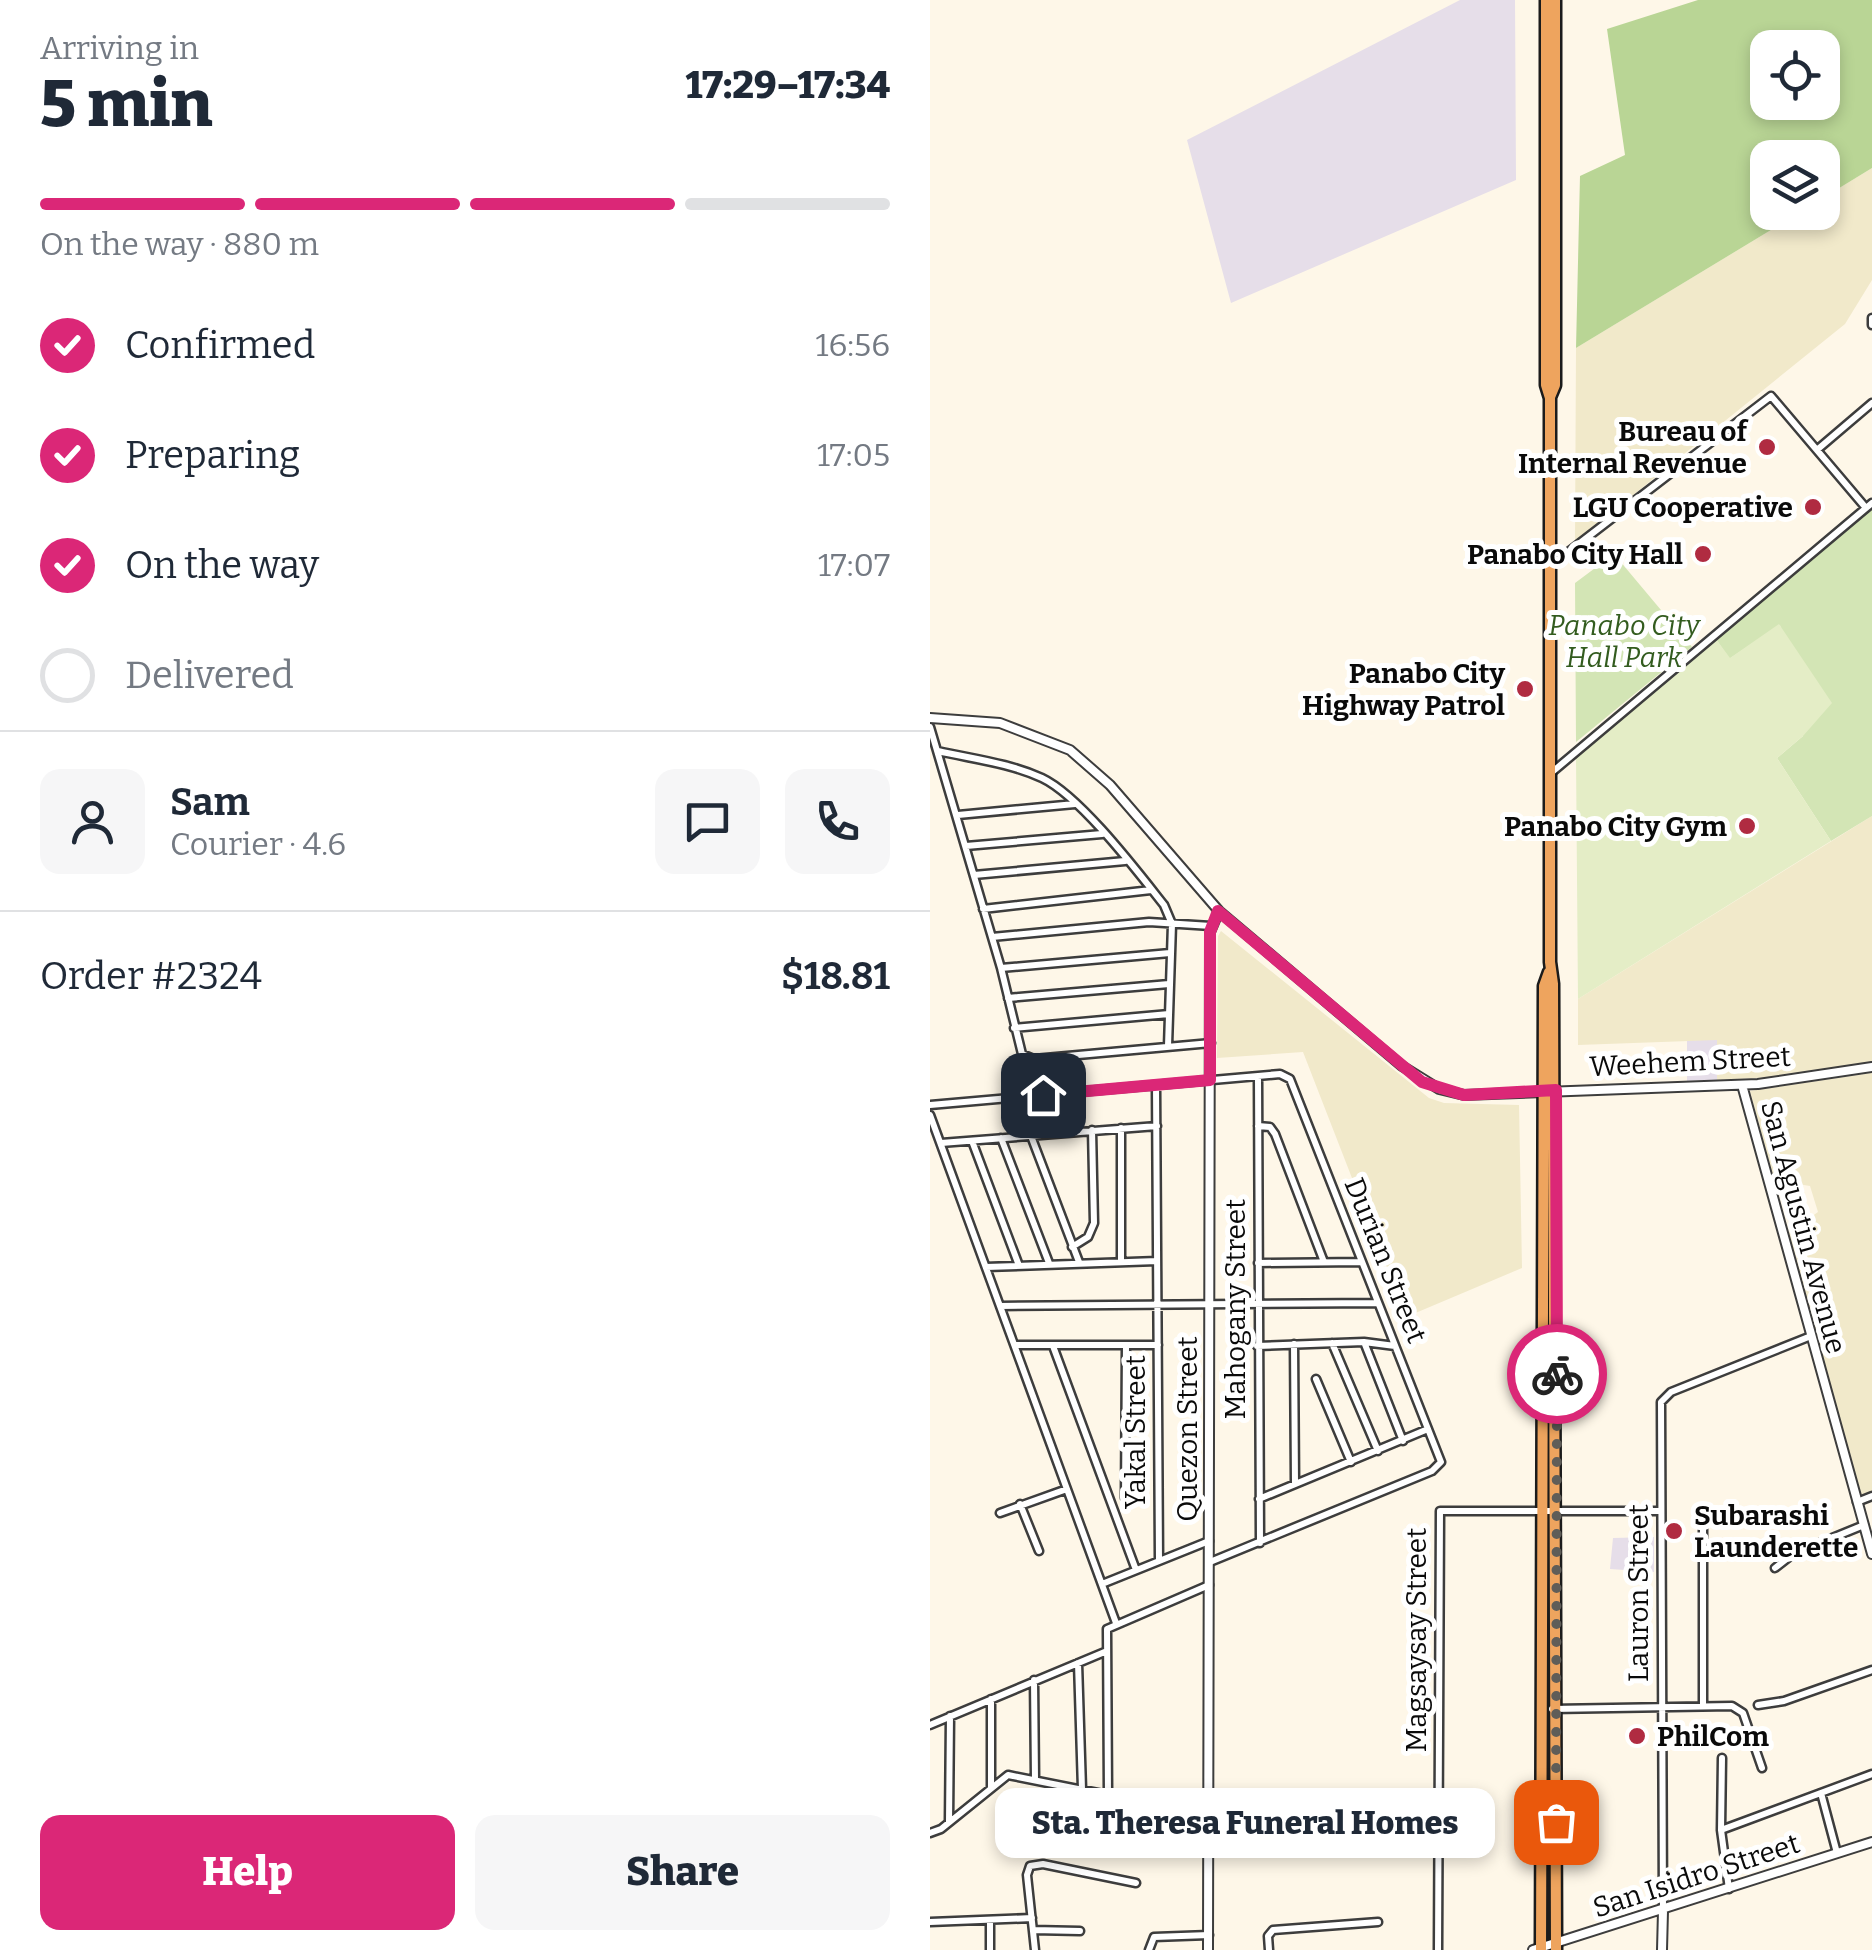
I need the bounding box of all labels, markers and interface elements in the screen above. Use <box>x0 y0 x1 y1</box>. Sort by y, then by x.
text: Arriving in <box>40 29 199 67</box>
map controls <box>1750 30 1840 230</box>
button: locate <box>1750 30 1840 120</box>
text: 17:29–17:34 <box>686 62 890 108</box>
text: 5 min <box>40 65 213 143</box>
button: layers <box>1750 140 1840 230</box>
text: On the way · 880 m <box>40 225 319 263</box>
icon: check <box>40 318 95 373</box>
text: Confirmed <box>125 322 315 368</box>
text: 16:56 <box>816 326 890 364</box>
place label: Bureau of Internal Revenue <box>1518 415 1750 480</box>
icon: check <box>40 428 95 483</box>
text: Preparing <box>125 432 300 478</box>
text: 17:05 <box>817 436 890 474</box>
marker: Bureau of Internal Revenue <box>1756 436 1778 458</box>
place label: LGU Cooperative <box>1573 491 1793 524</box>
marker: LGU Cooperative <box>1802 496 1824 518</box>
icon: check <box>40 538 95 593</box>
place label: Panabo City Hall <box>1467 538 1683 571</box>
text: On the way <box>125 542 319 588</box>
marker: Panabo City Hall <box>1692 543 1714 565</box>
text: 17:07 <box>818 546 890 584</box>
park label: Panabo City Hall Park <box>1548 609 1701 674</box>
text: Delivered <box>125 652 294 698</box>
place label: Panabo City Highway Patrol <box>1302 657 1505 722</box>
marker: Panabo City Highway Patrol <box>1514 678 1536 700</box>
button: person <box>40 769 145 874</box>
button: chat <box>655 769 760 874</box>
button: phone <box>785 769 890 874</box>
text: Sam <box>170 779 250 825</box>
place label: Panabo City Gym <box>1504 810 1727 843</box>
marker: Panabo City Gym <box>1736 815 1758 837</box>
text: Courier · 4.6 <box>170 825 346 863</box>
text: Order #2324 <box>40 953 262 999</box>
text: $18.81 <box>781 953 890 999</box>
street label: Weehem Street <box>1589 1040 1791 1083</box>
pin <box>1001 1053 1086 1138</box>
icon: home <box>1016 1068 1071 1123</box>
street label: San Agustin Avenue <box>1754 1097 1853 1357</box>
street label: Durian Street <box>1337 1173 1434 1347</box>
street label: Mahogany Street <box>1219 1199 1252 1419</box>
courier <box>1507 1324 1607 1424</box>
street label: Quezon Street <box>1171 1336 1204 1522</box>
icon: bike <box>1530 1347 1585 1402</box>
street label: Yakal Street <box>1119 1355 1152 1509</box>
place label: Subarashi Launderette <box>1694 1499 1858 1564</box>
street label: Lauron Street <box>1622 1504 1655 1682</box>
marker: Subarashi Launderette <box>1663 1520 1685 1542</box>
street label: Magsaysay Street <box>1400 1528 1433 1752</box>
place label: PhilCom <box>1657 1720 1769 1753</box>
marker: PhilCom <box>1626 1725 1648 1747</box>
pin <box>1514 1780 1599 1865</box>
callout: Sta. Theresa Funeral Homes <box>996 1787 1496 1857</box>
icon: bag <box>1529 1795 1584 1850</box>
text: Sta. Theresa Funeral Homes <box>1032 1804 1458 1842</box>
button: Help <box>40 1815 455 1930</box>
button: Share <box>475 1815 890 1930</box>
street label: San Isidro Street <box>1589 1827 1803 1924</box>

